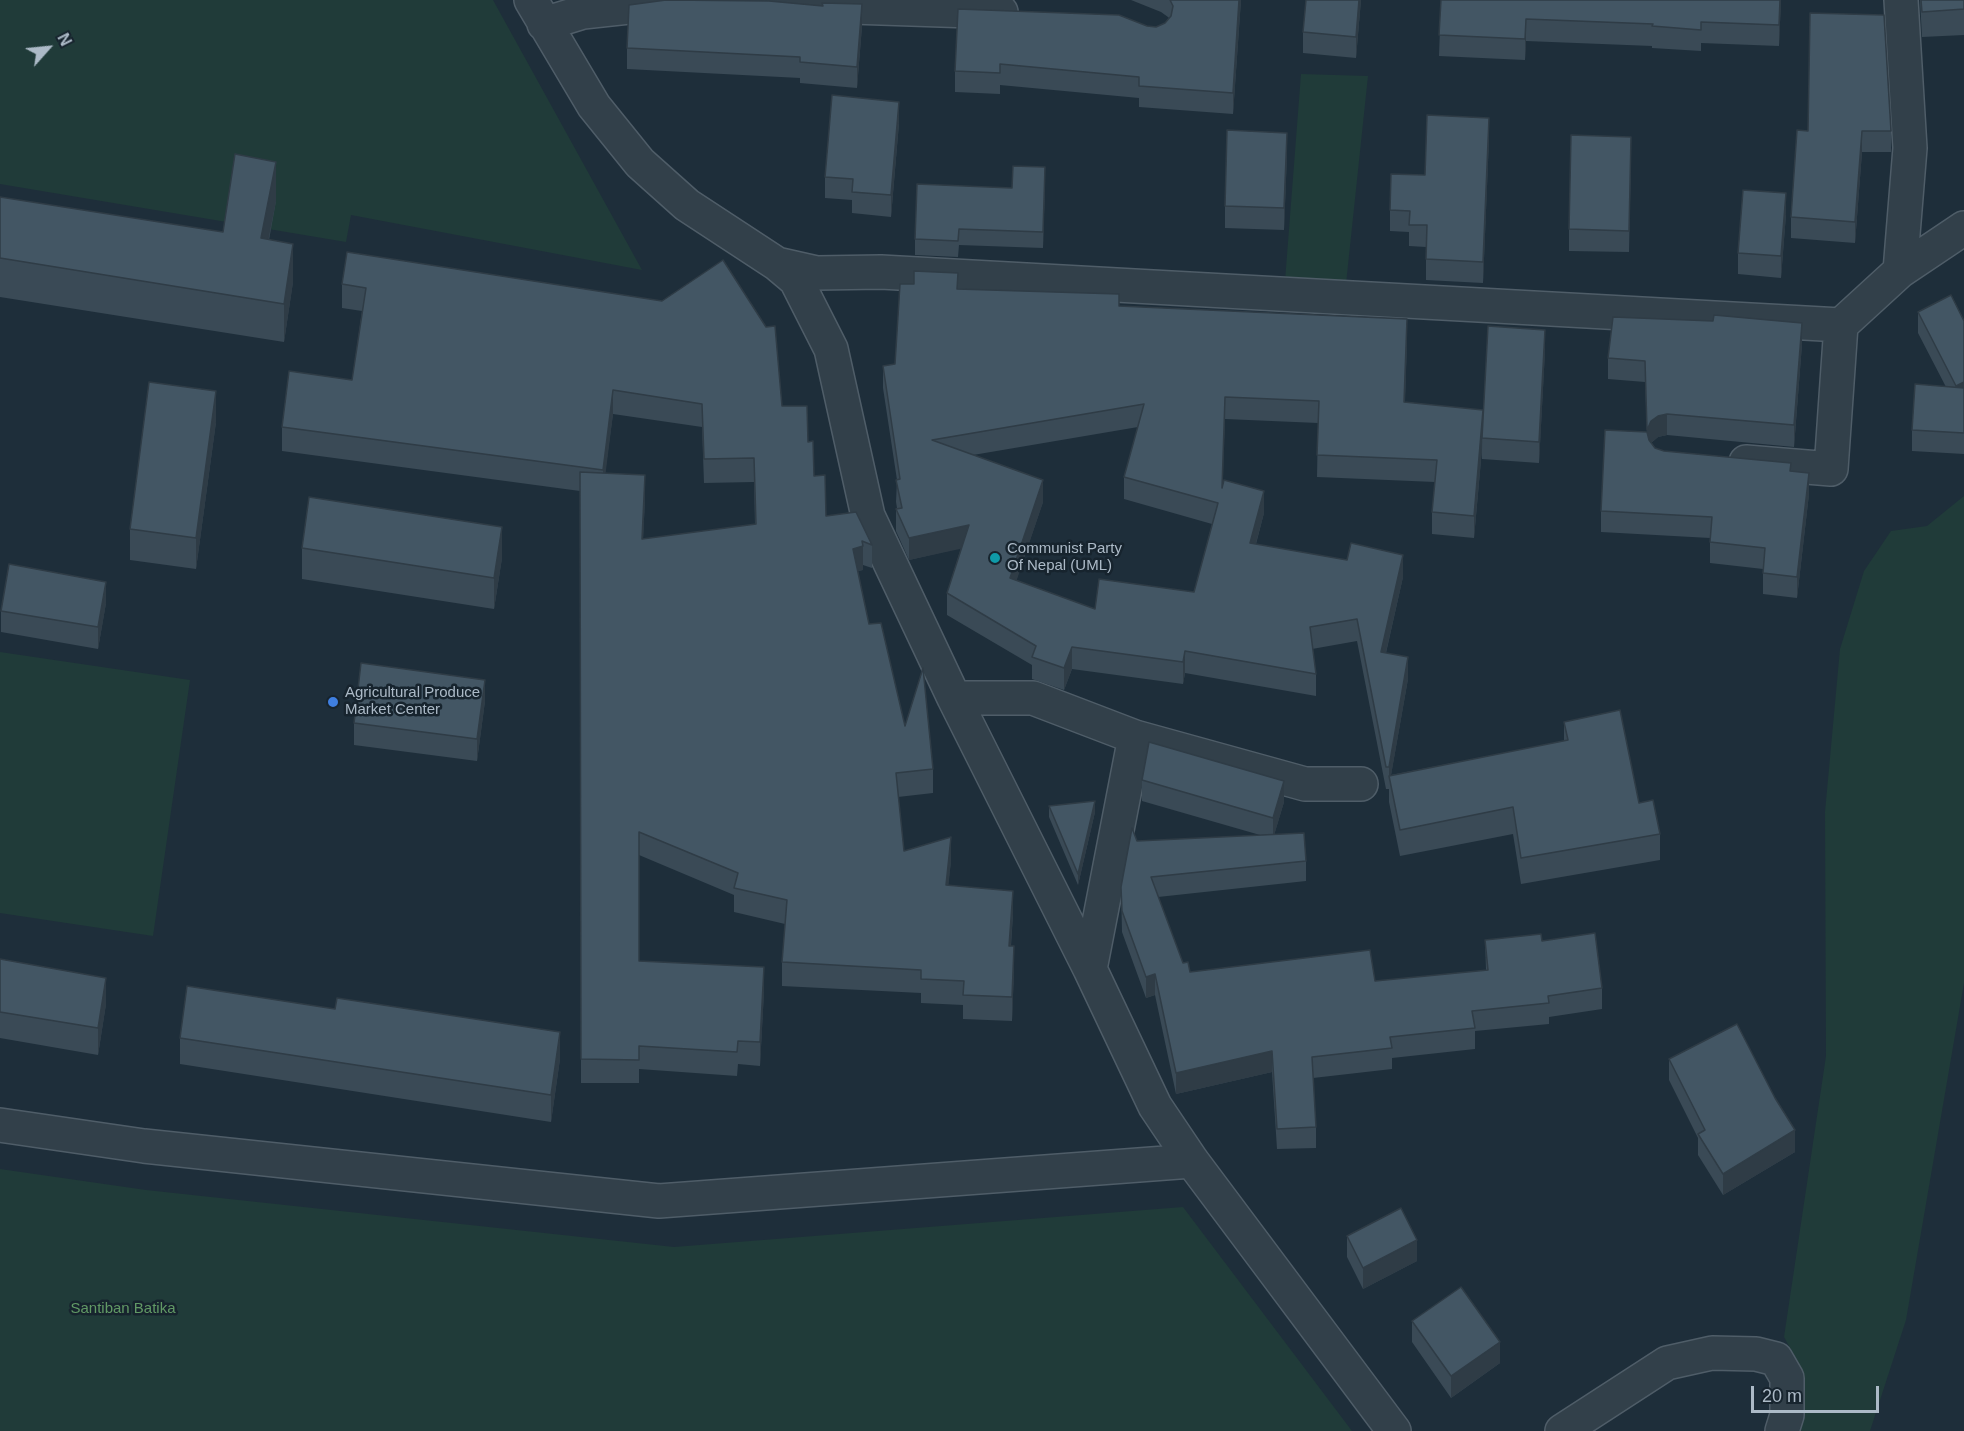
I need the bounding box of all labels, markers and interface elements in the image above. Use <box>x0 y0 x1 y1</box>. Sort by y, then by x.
north arrow <box>18 18 78 78</box>
text: N <box>54 31 75 49</box>
place label: Communist Party Of Nepal (UML) <box>1007 540 1122 575</box>
marker: Communist Party Of Nepal (UML) <box>988 551 1002 565</box>
place label: Agricultural Produce Market Center <box>345 684 480 719</box>
marker: Agricultural Produce Market Center <box>326 695 340 709</box>
park label: Santiban Batika <box>70 1300 176 1318</box>
scale bar <box>1754 1374 1882 1412</box>
text: 20 m <box>1762 1386 1802 1406</box>

